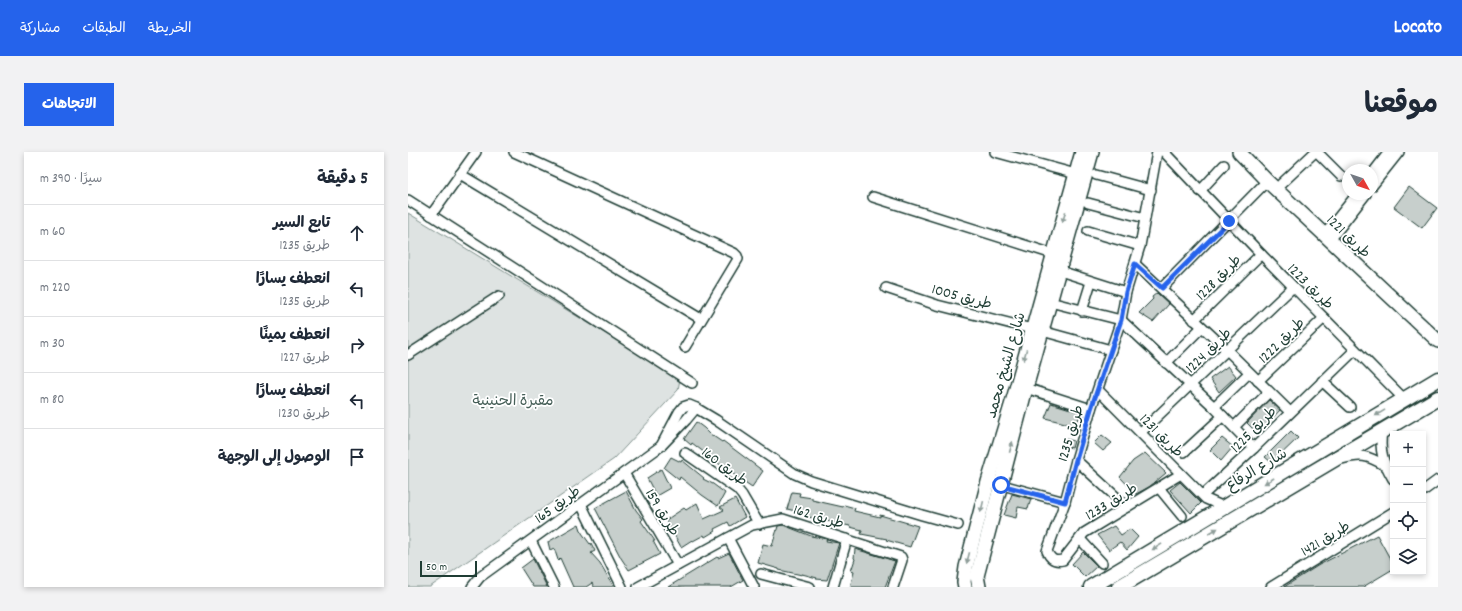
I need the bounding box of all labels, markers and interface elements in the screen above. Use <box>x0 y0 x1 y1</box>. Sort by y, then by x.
text: Locato <box>1394 15 1442 42</box>
text: مشاركة <box>20 19 60 39</box>
text: الطبقات <box>82 19 126 39</box>
text: الخريطة <box>148 19 191 39</box>
button: الاتجاهات <box>24 83 114 126</box>
text: موقعنا <box>1364 87 1438 127</box>
north arrow <box>1342 164 1378 200</box>
text: 5 دقيقة <box>317 168 368 192</box>
text: سيرًا · 390 m <box>40 170 102 189</box>
one-way arrow <box>1061 211 1067 223</box>
street label: طريق 1221 <box>1320 211 1375 264</box>
route end <box>1220 212 1238 230</box>
text: تابع السير <box>273 213 330 235</box>
icon: ahead <box>346 222 368 244</box>
text: 60 m <box>40 223 65 242</box>
text: طريق 1235 <box>279 237 330 256</box>
street label: طريق 1228 <box>1191 250 1247 306</box>
street label: طريق 1223 <box>1281 259 1338 316</box>
text: انعطف يسارًا <box>256 269 330 291</box>
icon: left <box>346 278 368 300</box>
text: 220 m <box>40 279 70 298</box>
street label: طريق 1005 <box>929 279 994 317</box>
text: طريق 1235 <box>279 293 330 312</box>
street label: شارع الشيخ محمد <box>981 310 1033 421</box>
street label: طريق 1222 <box>1254 313 1311 369</box>
street label: طريق 1224 <box>1181 324 1238 379</box>
text: انعطف يمينًا <box>260 325 330 347</box>
icon: right <box>346 334 368 356</box>
text: 30 m <box>40 335 65 354</box>
text: طريق 1227 <box>281 349 330 368</box>
one-way arrow <box>1022 349 1028 361</box>
text: انعطف يسارًا <box>256 381 330 403</box>
icon: left <box>346 390 368 412</box>
text: 80 m <box>40 391 64 410</box>
park label: مقبرة الحنينية <box>473 391 553 413</box>
street label: طريق 1235 <box>1053 402 1091 465</box>
street label: طريق 1225 <box>1226 402 1283 459</box>
text: طريق 1230 <box>278 405 330 424</box>
street label: طريق 1231 <box>1133 409 1188 464</box>
one-way arrow <box>1374 410 1386 417</box>
map controls <box>1390 431 1426 575</box>
button: + <box>1390 431 1426 467</box>
one-way arrow <box>1008 441 1014 453</box>
street label: طريق 160 <box>696 442 752 493</box>
street label: شارع الرفاع <box>1222 444 1292 498</box>
icon: arrive <box>346 446 368 468</box>
text: الوصول إلى الوجهة <box>218 447 330 469</box>
button: − <box>1390 467 1426 503</box>
route start <box>992 476 1010 494</box>
one-way arrow <box>1263 477 1275 484</box>
street label: طريق 1233 <box>1081 478 1143 527</box>
street label: طريق 165 <box>530 481 586 530</box>
street label: طريق 159 <box>638 485 684 541</box>
street label: طريق 162 <box>790 500 847 536</box>
one-way arrow <box>978 501 984 513</box>
button: locate <box>1390 503 1426 539</box>
street label: طريق 1421 <box>1297 516 1355 563</box>
one-way arrow <box>1207 528 1219 535</box>
button: layers <box>1390 539 1426 575</box>
one-way arrow <box>1151 544 1163 551</box>
one-way arrow <box>965 552 971 564</box>
scale bar <box>420 559 477 578</box>
text: 50 m <box>426 560 447 576</box>

